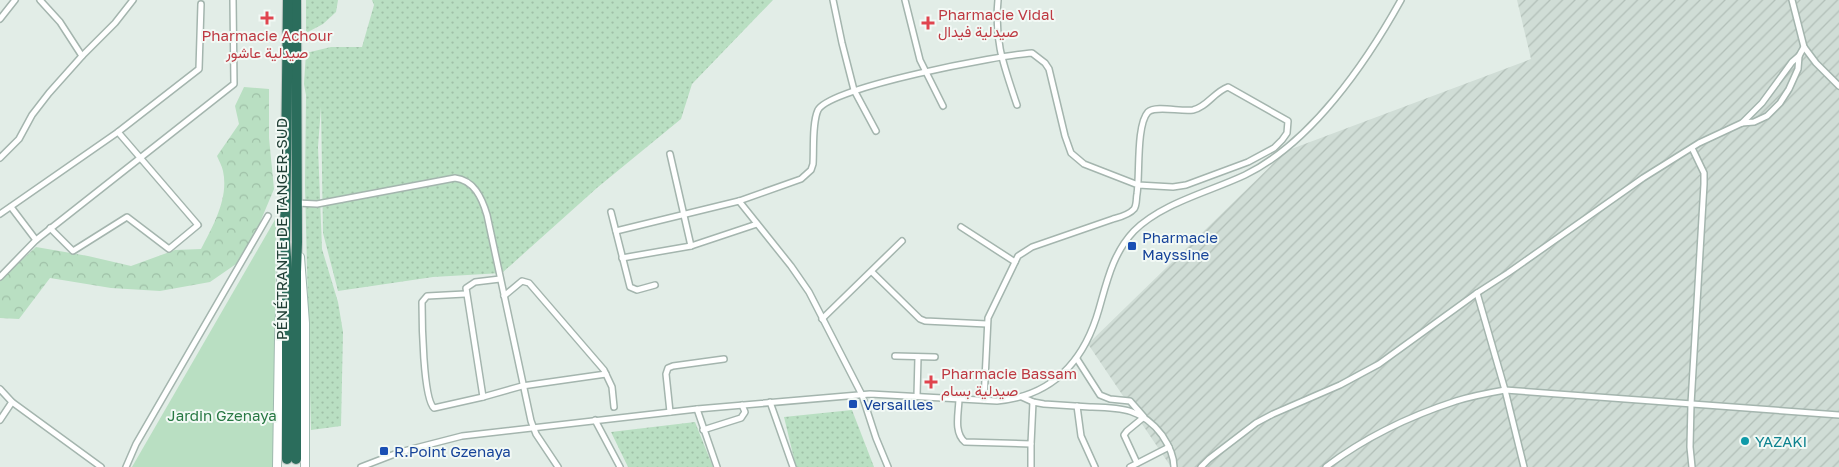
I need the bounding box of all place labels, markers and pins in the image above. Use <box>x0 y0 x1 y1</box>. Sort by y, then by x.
place label: Pharmacie Vidal صيدلية فيدال <box>938 5 1055 41</box>
marker: Pharmacie Achour صيدلية عاشور <box>261 12 273 24</box>
marker: Pharmacie Vidal صيدلية فيدال <box>922 17 934 29</box>
place label: Pharmacie Achour صيدلية عاشور <box>202 26 333 62</box>
place label: Pharmacie Mayssine <box>1142 228 1218 263</box>
marker: Pharmacie Mayssine <box>1126 240 1138 252</box>
place label: Pharmacie Bassam صيدلية بسام <box>941 364 1077 401</box>
marker: Pharmacie Bassam صيدلية بسام <box>925 376 937 388</box>
place label: Versailles <box>863 395 933 413</box>
marker: Versailles <box>847 398 859 410</box>
place label: YAZAKI <box>1755 432 1807 450</box>
marker: YAZAKI <box>1739 435 1751 447</box>
place label: R.Point Gzenaya <box>394 442 511 460</box>
marker: R.Point Gzenaya <box>378 445 390 457</box>

